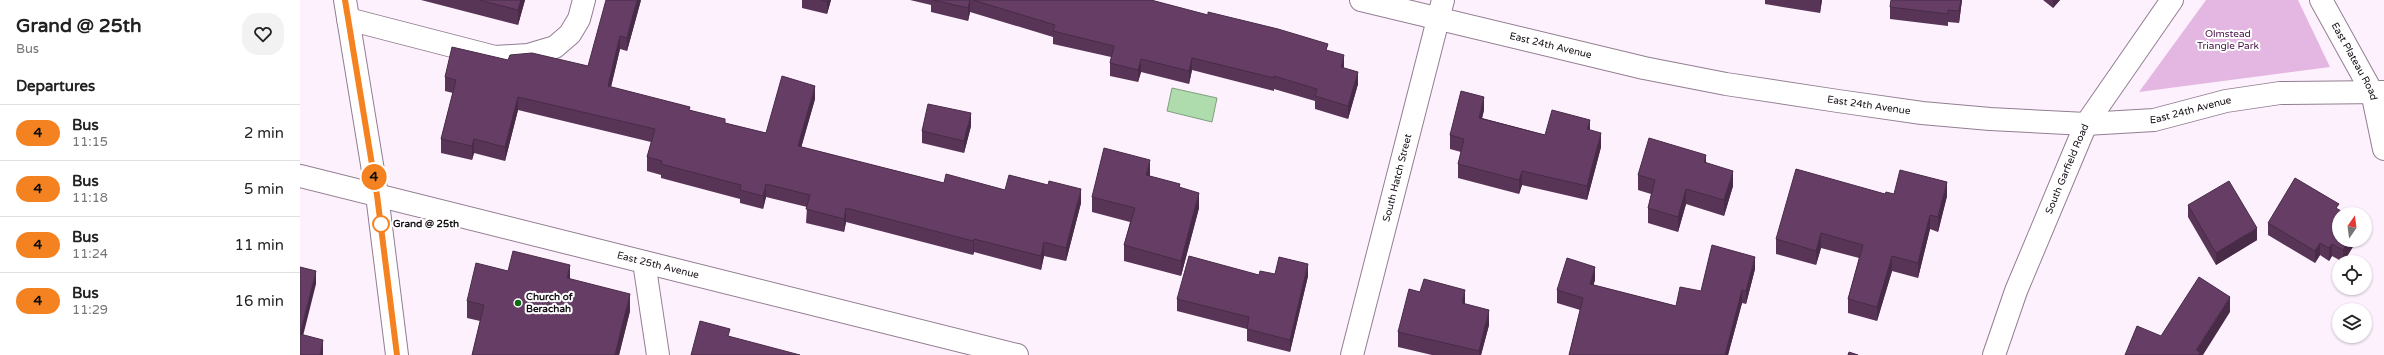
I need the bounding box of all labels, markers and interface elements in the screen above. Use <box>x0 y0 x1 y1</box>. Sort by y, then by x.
button: heart <box>242 13 284 55</box>
text: Grand @ 25th <box>16 15 142 37</box>
street label: East Plateau Road <box>2329 20 2380 101</box>
park label: Olmstead Triangle Park <box>2197 28 2260 52</box>
street label: East 24th Avenue <box>1508 30 1593 61</box>
text: Bus <box>16 41 39 57</box>
text: Departures <box>16 77 95 95</box>
street label: East 24th Avenue <box>1826 93 1912 117</box>
street label: East 24th Avenue <box>2149 94 2232 126</box>
text: Bus <box>72 116 99 134</box>
street label: South Garfield Road <box>2043 122 2091 216</box>
text: 4 <box>34 124 42 141</box>
text: 2 min <box>244 124 284 142</box>
street label: South Hatch Street <box>1380 132 1415 223</box>
text: 11:15 <box>72 134 108 150</box>
line badge: 4 <box>361 164 387 190</box>
text: 4 <box>370 168 378 185</box>
text: Bus <box>72 172 99 190</box>
text: 4 <box>34 180 42 197</box>
text: 5 min <box>244 180 284 198</box>
text: 11:18 <box>72 190 108 206</box>
north arrow <box>2332 207 2372 247</box>
map controls <box>2332 207 2372 343</box>
marker: Grand @ 25th <box>372 215 390 233</box>
place label: Grand @ 25th <box>393 218 459 230</box>
text: Bus <box>72 228 99 246</box>
text: 4 <box>34 236 42 253</box>
text: 11 min <box>235 236 284 254</box>
text: 11:24 <box>72 246 108 262</box>
street label: East 25th Avenue <box>616 249 701 281</box>
button: locate <box>2332 255 2372 295</box>
text: Bus <box>72 284 99 302</box>
place label: Church of Berachah <box>526 291 573 315</box>
text: 4 <box>34 292 42 309</box>
text: 16 min <box>235 292 284 310</box>
marker: Church of Berachah <box>513 298 523 308</box>
text: 11:29 <box>72 302 108 318</box>
button: layers <box>2332 303 2372 343</box>

